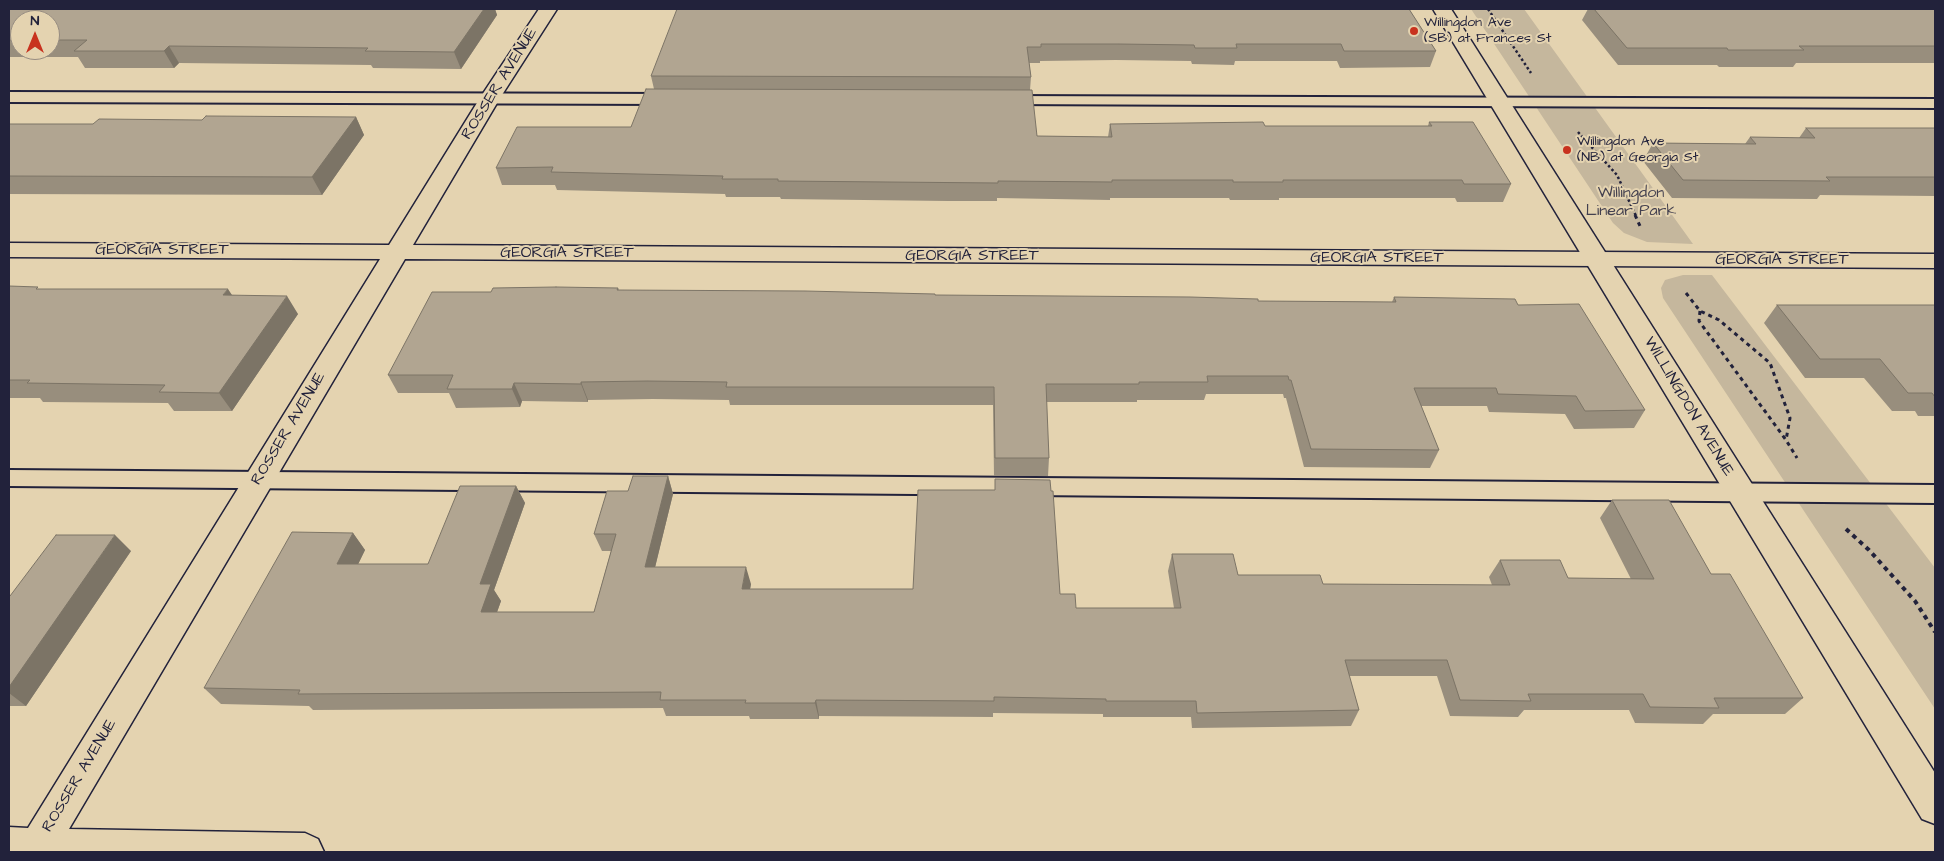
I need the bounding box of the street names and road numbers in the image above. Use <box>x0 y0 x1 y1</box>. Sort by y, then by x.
street label: ROSSER AVENUE <box>458 25 542 143</box>
street label: GEORGIA STREET <box>95 241 229 261</box>
street label: GEORGIA STREET <box>500 244 634 264</box>
street label: GEORGIA STREET <box>905 247 1039 267</box>
street label: GEORGIA STREET <box>1310 249 1444 269</box>
street label: GEORGIA STREET <box>1715 251 1849 271</box>
street label: WILLINGDON AVENUE <box>1639 334 1737 480</box>
street label: ROSSER AVENUE <box>248 369 330 489</box>
street label: ROSSER AVENUE <box>39 716 121 836</box>

